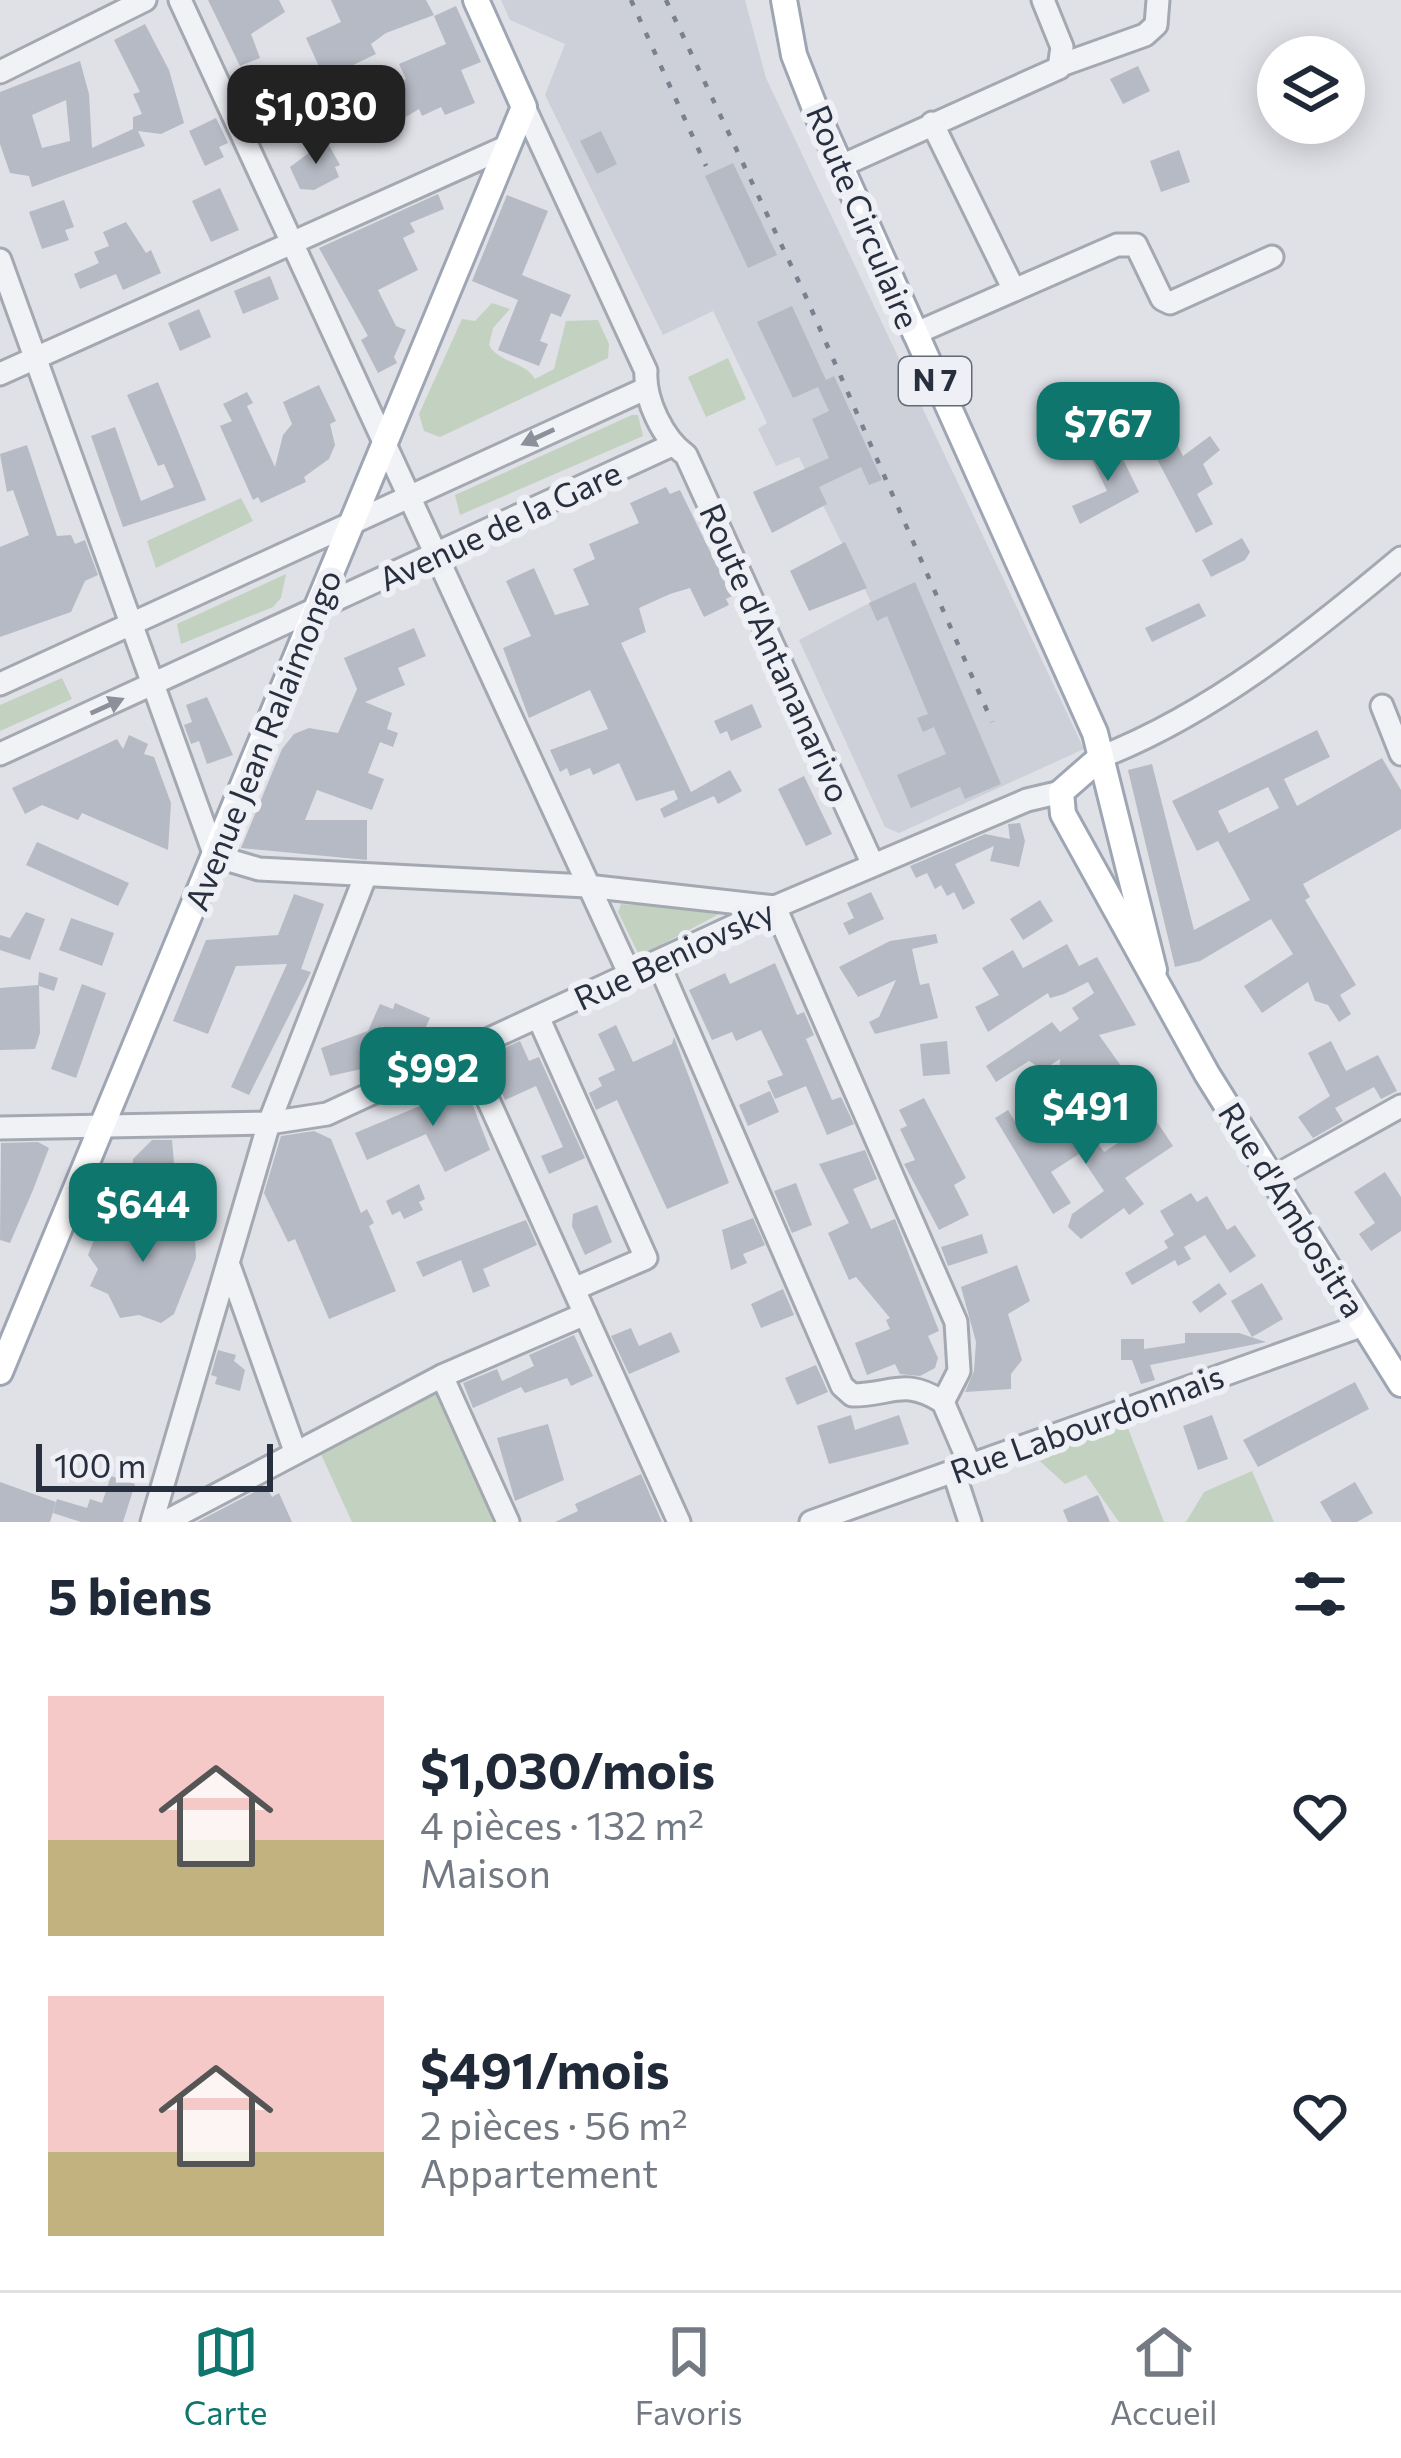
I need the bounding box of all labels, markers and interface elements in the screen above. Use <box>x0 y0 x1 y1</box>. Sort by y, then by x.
map controls <box>1257 36 1365 144</box>
button: layers <box>1257 36 1365 144</box>
pin: $1,030 <box>218 65 414 167</box>
text: $1,030 <box>254 80 378 128</box>
street label: Route Circulaire <box>799 98 930 334</box>
road number: N 7 <box>899 357 971 405</box>
pin: $767 <box>1037 382 1179 484</box>
text: $767 <box>1064 397 1152 445</box>
one-way arrow <box>520 428 555 448</box>
street label: Avenue de la Gare <box>372 451 627 599</box>
street label: Route d'Antananarivo <box>692 497 861 808</box>
street label: Avenue Jean Ralaimongo <box>174 563 349 916</box>
one-way arrow <box>89 696 124 716</box>
street label: Rue Beniovsky <box>567 889 780 1018</box>
pin: $992 <box>362 1027 504 1129</box>
text: $992 <box>387 1042 479 1090</box>
pin: $491 <box>1015 1065 1157 1167</box>
text: $491 <box>1042 1080 1130 1128</box>
street label: Rue d'Ambositra <box>1211 1094 1376 1324</box>
pin: $644 <box>72 1163 214 1265</box>
text: $644 <box>96 1178 190 1226</box>
street label: Rue Labourdonnais <box>944 1354 1229 1491</box>
scale bar <box>36 1438 273 1491</box>
text: 100 m <box>54 1444 146 1485</box>
icon: filters <box>1287 1561 1353 1627</box>
text: 5 biens <box>48 1563 212 1626</box>
text: $1,030/mois <box>420 1737 715 1800</box>
icon: home <box>144 1744 288 1888</box>
icon: heart <box>1287 1783 1353 1849</box>
text: 4 pièces · 132 m² <box>420 1800 704 1848</box>
text: Maison <box>420 1848 551 1896</box>
text: $491/mois <box>420 2037 670 2100</box>
icon: home <box>144 2044 288 2188</box>
icon: heart <box>1287 2083 1353 2149</box>
text: 2 pièces · 56 m² <box>420 2100 688 2148</box>
text: Appartement <box>420 2148 658 2196</box>
tab: Carte <box>184 2319 267 2432</box>
tab: Favoris <box>635 2319 743 2432</box>
tab: Accueil <box>1110 2319 1217 2432</box>

